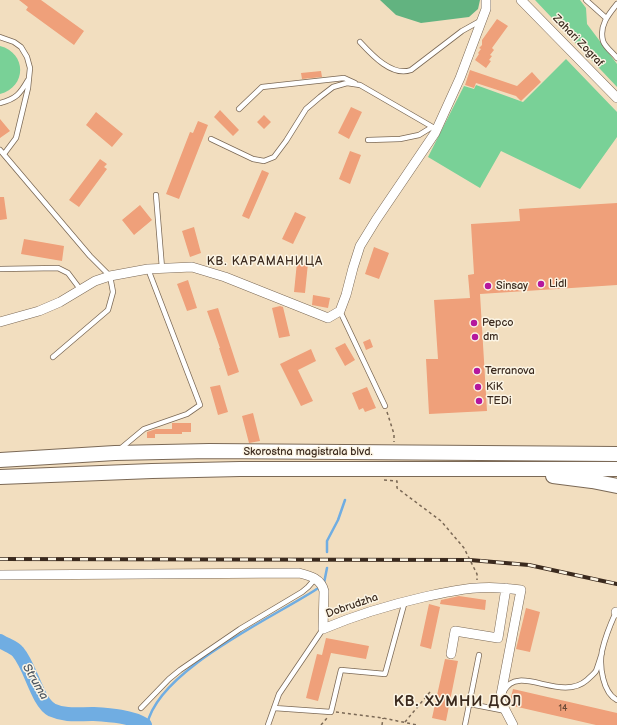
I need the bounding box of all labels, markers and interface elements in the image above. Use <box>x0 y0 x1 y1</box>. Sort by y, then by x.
street label: Zahari Zograf <box>550 12 606 70</box>
district label: КВ. КАРАМАНИЦА <box>207 255 323 269</box>
place label: Lidl <box>549 277 567 291</box>
place label: Sinsay <box>496 279 528 293</box>
marker: Lidl <box>536 279 546 289</box>
marker: Sinsay <box>483 281 493 291</box>
place label: Pepco <box>482 316 513 330</box>
marker: Pepco <box>469 318 479 328</box>
place label: dm <box>483 330 498 344</box>
marker: dm <box>470 332 480 342</box>
place label: Terranova <box>485 364 535 378</box>
marker: Terranova <box>472 366 482 376</box>
place label: KiK <box>486 380 503 394</box>
marker: KiK <box>473 382 483 392</box>
place label: TEDi <box>487 394 511 408</box>
marker: TEDi <box>474 396 484 406</box>
street label: Skorostna magistrala blvd. <box>243 445 373 459</box>
street label: Dobrudzha <box>324 591 380 621</box>
water label: Struma <box>19 661 51 703</box>
district label: КВ. ХУМНИ ДОЛ <box>394 693 522 711</box>
house number: 14 <box>559 704 567 714</box>

